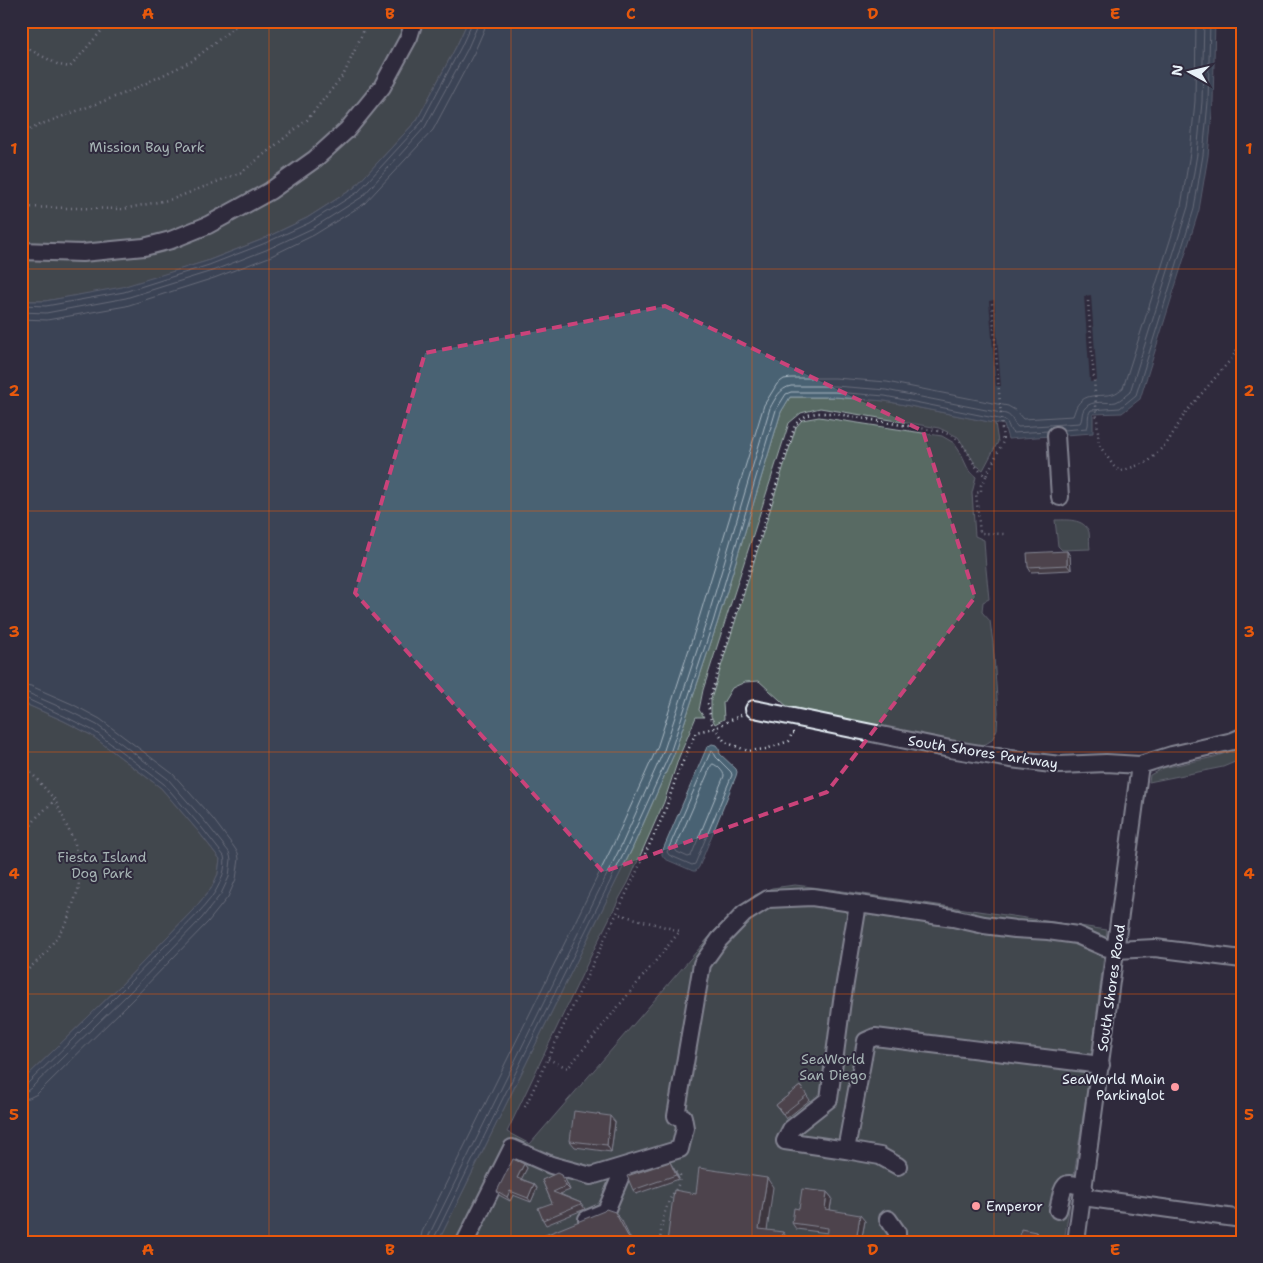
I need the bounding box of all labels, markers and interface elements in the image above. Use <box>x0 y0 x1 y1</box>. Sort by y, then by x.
text: A <box>142 3 154 24</box>
text: B <box>385 3 395 24</box>
text: C <box>626 3 636 24</box>
text: D <box>867 3 879 24</box>
text: E <box>1110 3 1120 24</box>
north arrow <box>1166 48 1216 98</box>
text: N <box>1167 63 1187 77</box>
text: 1 <box>10 138 18 159</box>
park label: Mission Bay Park <box>89 138 205 156</box>
text: 1 <box>1245 138 1253 159</box>
text: 2 <box>8 380 20 401</box>
text: 2 <box>1243 380 1255 401</box>
text: 3 <box>8 621 20 642</box>
text: 3 <box>1243 621 1255 642</box>
street label: South Shores Parkway <box>907 731 1059 773</box>
park label: Fiesta Island Dog Park <box>57 848 147 882</box>
text: 4 <box>8 863 20 884</box>
text: 4 <box>1243 863 1255 884</box>
street label: South Shores Road <box>1093 923 1129 1053</box>
park label: SeaWorld San Diego <box>799 1050 867 1084</box>
place label: SeaWorld Main Parkinglot <box>1062 1070 1165 1104</box>
marker: SeaWorld Main Parkinglot <box>1169 1081 1181 1093</box>
text: 5 <box>9 1104 19 1125</box>
text: 5 <box>1244 1104 1254 1125</box>
place label: Emperor <box>986 1197 1043 1215</box>
marker: Emperor <box>970 1200 982 1212</box>
text: A <box>142 1239 154 1260</box>
text: B <box>385 1239 395 1260</box>
text: C <box>626 1239 636 1260</box>
text: D <box>867 1239 879 1260</box>
text: E <box>1110 1239 1120 1260</box>

